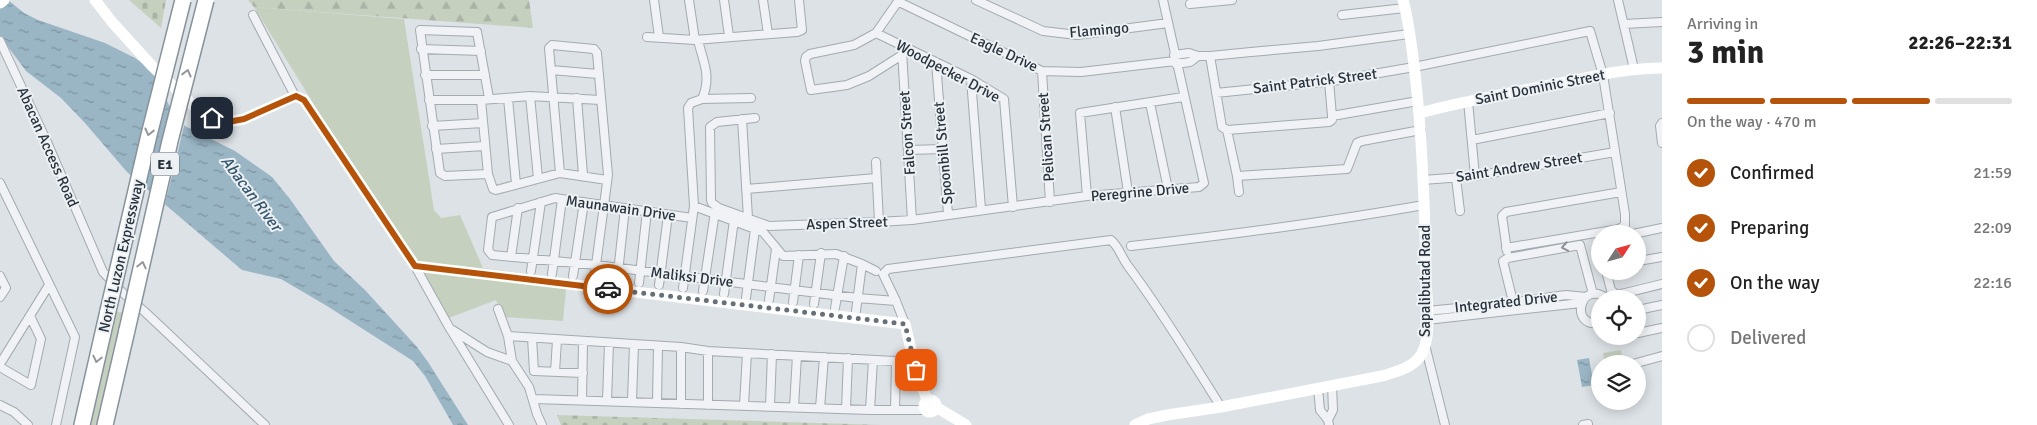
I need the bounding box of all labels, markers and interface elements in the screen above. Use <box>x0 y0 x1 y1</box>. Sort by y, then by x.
text: Arriving in <box>1687 14 1758 34</box>
street label: Flamingo <box>1068 18 1130 42</box>
street label: Eagle Drive <box>967 29 1041 75</box>
text: 22:26–22:31 <box>1908 31 2012 55</box>
text: 3 min <box>1687 33 1764 72</box>
street label: Woodpecker Drive <box>893 36 1003 106</box>
street label: Saint Patrick Street <box>1252 64 1378 98</box>
street label: Saint Dominic Street <box>1473 66 1607 108</box>
one-way arrow <box>181 69 192 78</box>
street label: Abacan Access Road <box>13 84 83 210</box>
street label: Falcon Street <box>895 90 919 176</box>
street label: Pelican Street <box>1034 92 1058 182</box>
pin <box>191 97 233 139</box>
street label: Spoonbill Street <box>930 101 956 205</box>
icon: home <box>198 104 226 132</box>
text: On the way · 470 m <box>1687 112 1817 132</box>
one-way arrow <box>145 127 155 136</box>
street label: Saint Andrew Street <box>1454 148 1584 186</box>
road number: E1 <box>151 152 179 175</box>
water label: Abacan River <box>216 152 287 237</box>
icon: check <box>1687 159 1715 187</box>
text: Confirmed <box>1730 161 1814 185</box>
text: 21:59 <box>1973 163 2012 183</box>
street label: North Luzon Expressway <box>95 178 147 334</box>
street label: Peregrine Drive <box>1090 179 1190 205</box>
street label: Maunawain Drive <box>565 191 677 225</box>
street label: Aspen Street <box>806 213 888 233</box>
icon: check <box>1687 214 1715 242</box>
text: Preparing <box>1730 216 1809 240</box>
text: 22:09 <box>1973 218 2012 238</box>
street label: Sapalibutad Road <box>1416 225 1434 337</box>
north arrow <box>1591 225 1646 280</box>
map controls <box>1591 225 1646 410</box>
one-way arrow <box>1560 242 1569 252</box>
one-way arrow <box>136 261 146 270</box>
street label: Maliksi Drive <box>650 263 734 291</box>
courier <box>583 264 633 314</box>
icon: check <box>1687 269 1715 297</box>
text: On the way <box>1730 271 1820 295</box>
text: 22:16 <box>1973 273 2012 293</box>
icon: car <box>594 275 622 303</box>
street label: Integrated Drive <box>1454 288 1558 316</box>
button: locate <box>1591 290 1646 345</box>
text: Delivered <box>1730 326 1806 350</box>
pin <box>895 349 937 391</box>
one-way arrow <box>92 354 103 363</box>
button: layers <box>1591 355 1646 410</box>
icon: bag <box>902 356 930 384</box>

